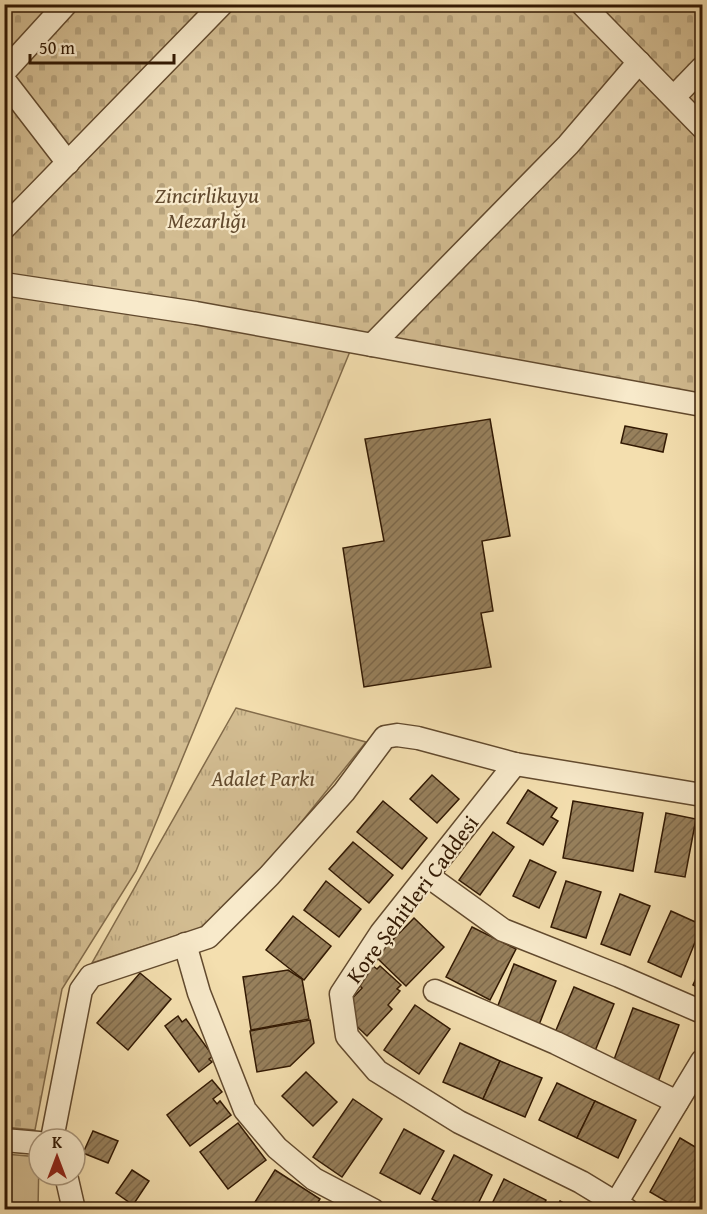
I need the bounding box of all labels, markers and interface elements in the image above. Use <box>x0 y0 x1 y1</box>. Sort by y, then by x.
scale bar <box>30 27 174 65</box>
text: 50 m <box>39 34 75 61</box>
park label: Zincirlikuyu Mezarlığı <box>155 179 259 236</box>
park label: Adalet Parkı <box>210 762 315 794</box>
street label: Kore Şehitleri Caddesi <box>338 808 486 990</box>
north arrow <box>27 1127 87 1187</box>
text: K <box>52 1130 63 1154</box>

